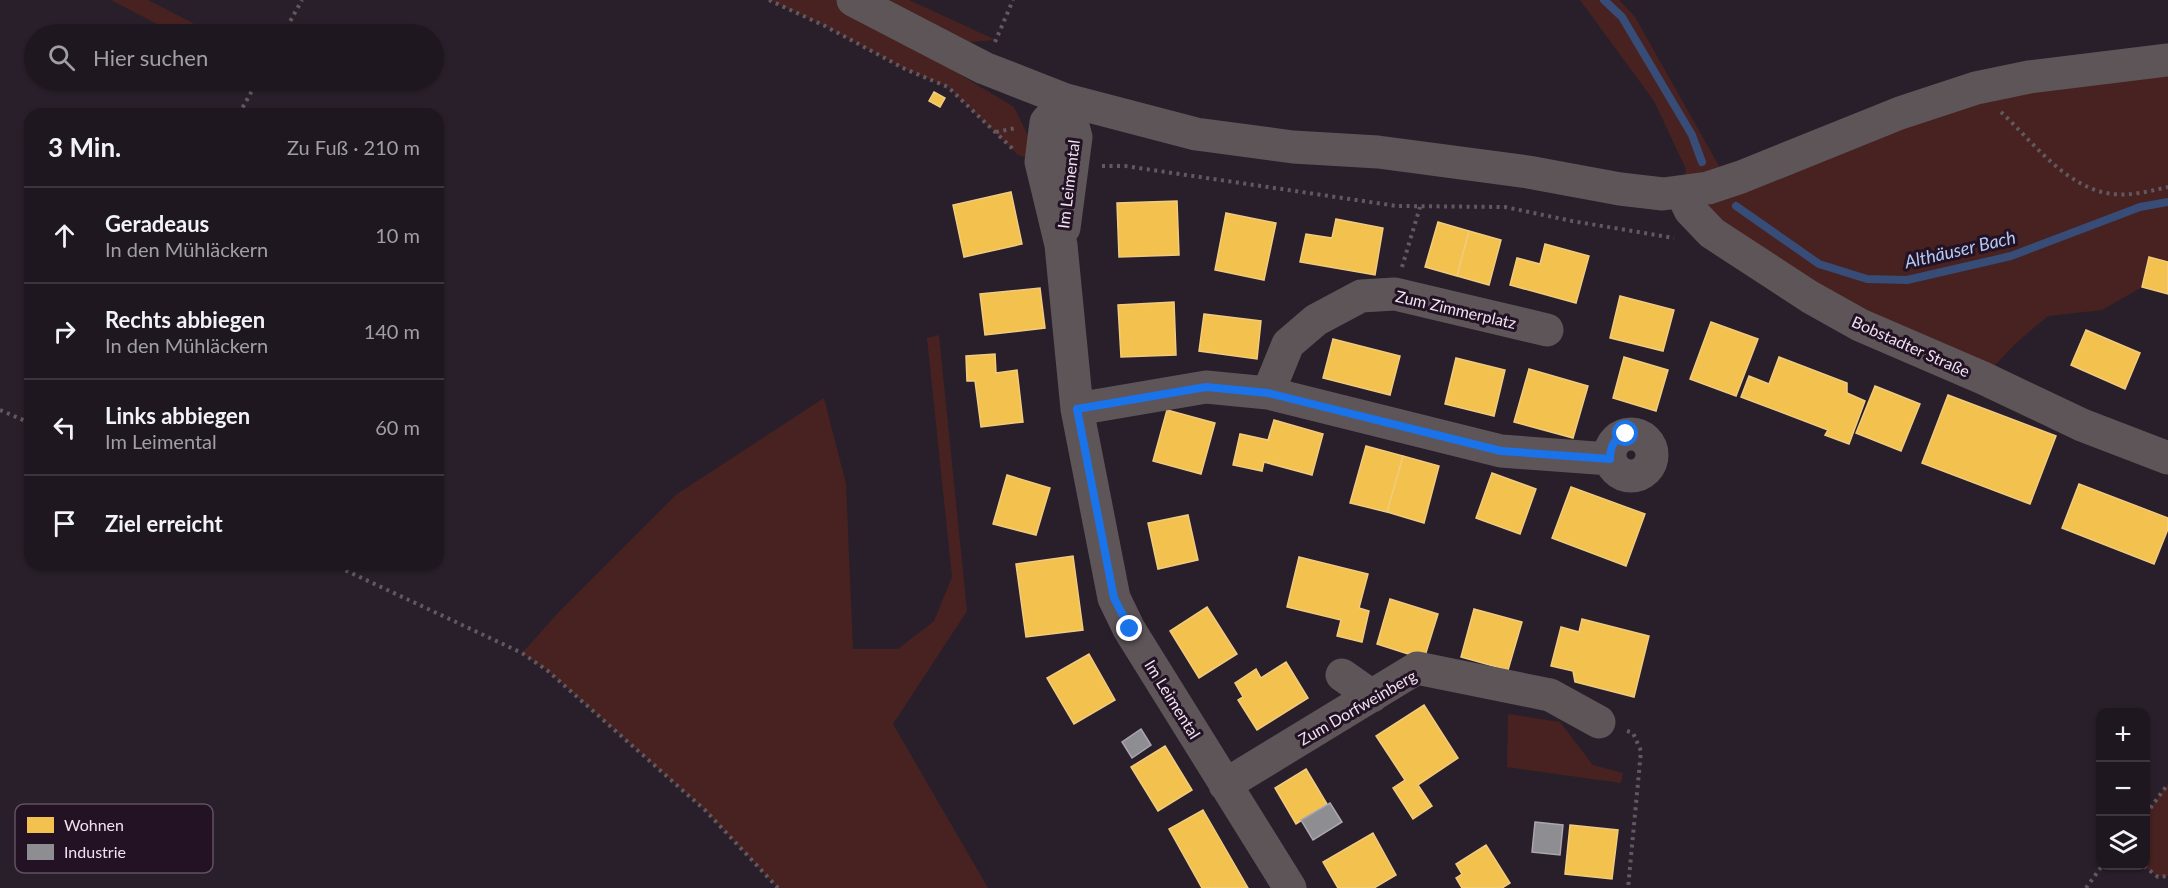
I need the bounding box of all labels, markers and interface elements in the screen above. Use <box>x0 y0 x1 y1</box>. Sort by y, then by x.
search box <box>24 24 444 90</box>
icon: search <box>45 41 78 74</box>
text: Hier suchen <box>93 44 208 71</box>
text: 3 Min. <box>48 131 121 163</box>
text: Zu Fuß · 210 m <box>287 135 420 159</box>
street label: Im Leimental <box>1053 138 1083 230</box>
text: Geradeaus <box>105 210 209 237</box>
icon: ahead <box>48 219 81 252</box>
text: 10 m <box>375 223 420 247</box>
water label: Althäuser Bach <box>1901 226 2018 273</box>
text: In den Mühläckern <box>105 237 268 261</box>
street label: Zum Zimmerplatz <box>1394 286 1518 332</box>
text: Rechts abbiegen <box>105 306 265 333</box>
street label: Bobstadter Straße <box>1849 311 1973 381</box>
icon: right <box>48 315 81 348</box>
text: 140 m <box>364 319 420 343</box>
text: In den Mühläckern <box>105 333 268 357</box>
text: Links abbiegen <box>105 402 250 429</box>
icon: left <box>48 411 81 444</box>
text: 60 m <box>375 415 420 439</box>
route start <box>1612 420 1638 446</box>
text: Im Leimental <box>105 429 217 453</box>
icon: arrive <box>48 507 81 540</box>
text: Ziel erreicht <box>105 510 223 537</box>
route end <box>1116 615 1142 641</box>
street label: Im Leimental <box>1141 656 1205 742</box>
street label: Zum Dorfweinberg <box>1295 666 1419 748</box>
map controls <box>2096 708 2150 870</box>
button: + <box>2096 708 2150 762</box>
button: − <box>2096 762 2150 816</box>
legend <box>15 804 213 873</box>
text: Wohnen <box>64 815 124 834</box>
button: layers <box>2096 816 2150 870</box>
text: Industrie <box>64 842 126 861</box>

